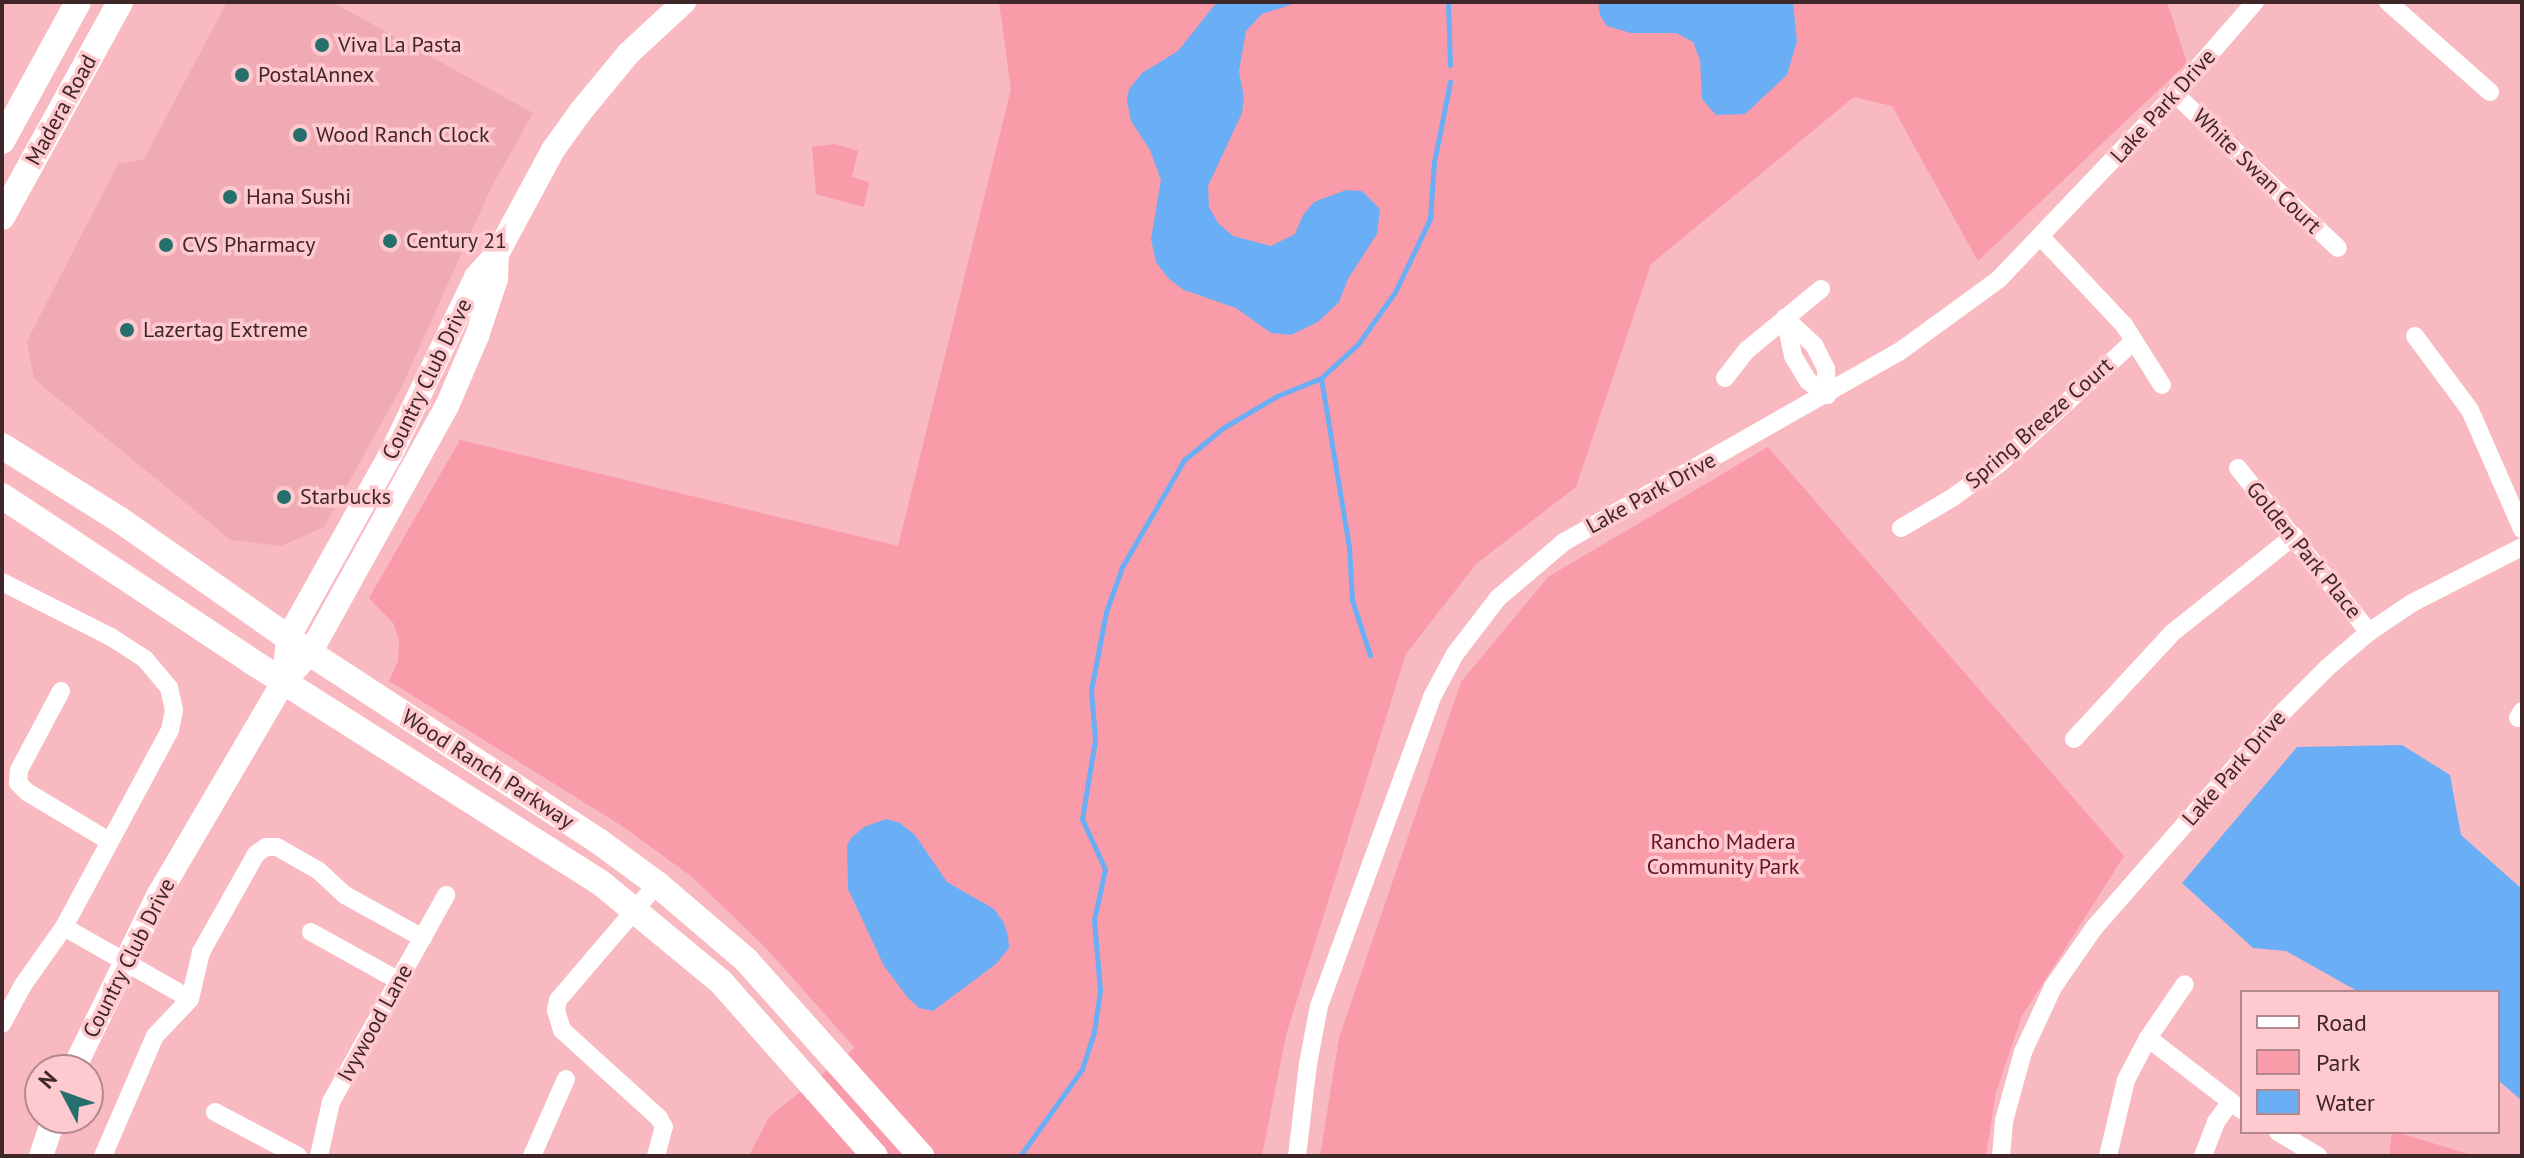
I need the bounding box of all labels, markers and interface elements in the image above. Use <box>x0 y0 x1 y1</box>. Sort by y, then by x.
place label: Viva La Pasta <box>338 32 462 58</box>
marker: Viva La Pasta <box>313 36 331 54</box>
street label: Lake Park Drive <box>2105 43 2221 169</box>
street label: Madera Road <box>20 50 102 170</box>
place label: PostalAnnex <box>258 62 374 88</box>
marker: PostalAnnex <box>233 66 251 84</box>
street label: White Swan Court <box>2187 103 2327 239</box>
place label: Wood Ranch Clock <box>316 122 489 148</box>
marker: Wood Ranch Clock <box>291 126 309 144</box>
place label: Hana Sushi <box>246 184 351 210</box>
marker: Hana Sushi <box>221 188 239 206</box>
place label: Century 21 <box>406 228 508 254</box>
place label: CVS Pharmacy <box>182 232 315 258</box>
marker: Century 21 <box>381 232 399 250</box>
marker: CVS Pharmacy <box>157 236 175 254</box>
street label: Country Club Drive <box>376 294 478 464</box>
place label: Lazertag Extreme <box>143 317 308 343</box>
marker: Lazertag Extreme <box>118 321 136 339</box>
street label: Spring Breeze Court <box>1960 352 2118 494</box>
street label: Lake Park Drive <box>1581 446 1721 540</box>
street label: Golden Park Place <box>2241 476 2367 624</box>
place label: Starbucks <box>300 484 391 510</box>
marker: Starbucks <box>275 488 293 506</box>
street label: Wood Ranch Parkway <box>397 703 579 835</box>
street label: Lake Park Drive <box>2177 705 2291 831</box>
park label: Rancho Madera Community Park <box>1646 828 1800 880</box>
street label: Country Club Drive <box>77 873 181 1043</box>
street label: Ivywood Lane <box>332 960 418 1086</box>
legend <box>2240 990 2500 1134</box>
text: Road <box>2316 1007 2367 1038</box>
text: Park <box>2316 1047 2360 1078</box>
north arrow <box>24 1054 104 1134</box>
text: N <box>32 1065 63 1094</box>
text: Water <box>2316 1087 2375 1118</box>

